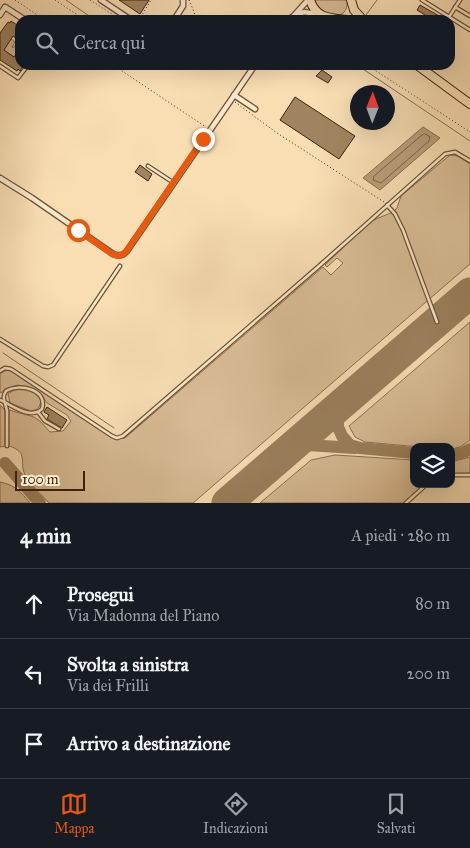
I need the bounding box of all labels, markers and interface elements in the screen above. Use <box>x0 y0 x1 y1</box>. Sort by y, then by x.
search box <box>15 15 455 70</box>
icon: search <box>33 29 61 57</box>
text: Cerca qui <box>73 31 145 54</box>
north arrow <box>350 85 395 130</box>
route end <box>192 128 215 151</box>
route start <box>67 219 90 242</box>
map controls <box>410 443 455 488</box>
button: layers <box>410 443 455 488</box>
scale bar <box>15 468 85 491</box>
text: 100 m <box>22 471 59 488</box>
text: 4 min <box>20 523 71 549</box>
text: A piedi · 280 m <box>351 526 450 545</box>
text: Prosegui <box>67 583 134 606</box>
icon: ahead <box>20 590 48 618</box>
text: 80 m <box>415 594 450 613</box>
text: Via Madonna del Piano <box>67 606 219 625</box>
text: Svolta a sinistra <box>67 653 189 676</box>
icon: left <box>20 660 48 688</box>
text: 200 m <box>407 664 450 683</box>
text: Via dei Frilli <box>67 676 149 695</box>
icon: arrive <box>20 730 48 758</box>
text: Arrivo a destinazione <box>67 732 230 755</box>
tab: Mappa <box>54 790 95 837</box>
tab: Indicazioni <box>203 790 268 837</box>
tab: Salvati <box>377 790 416 837</box>

